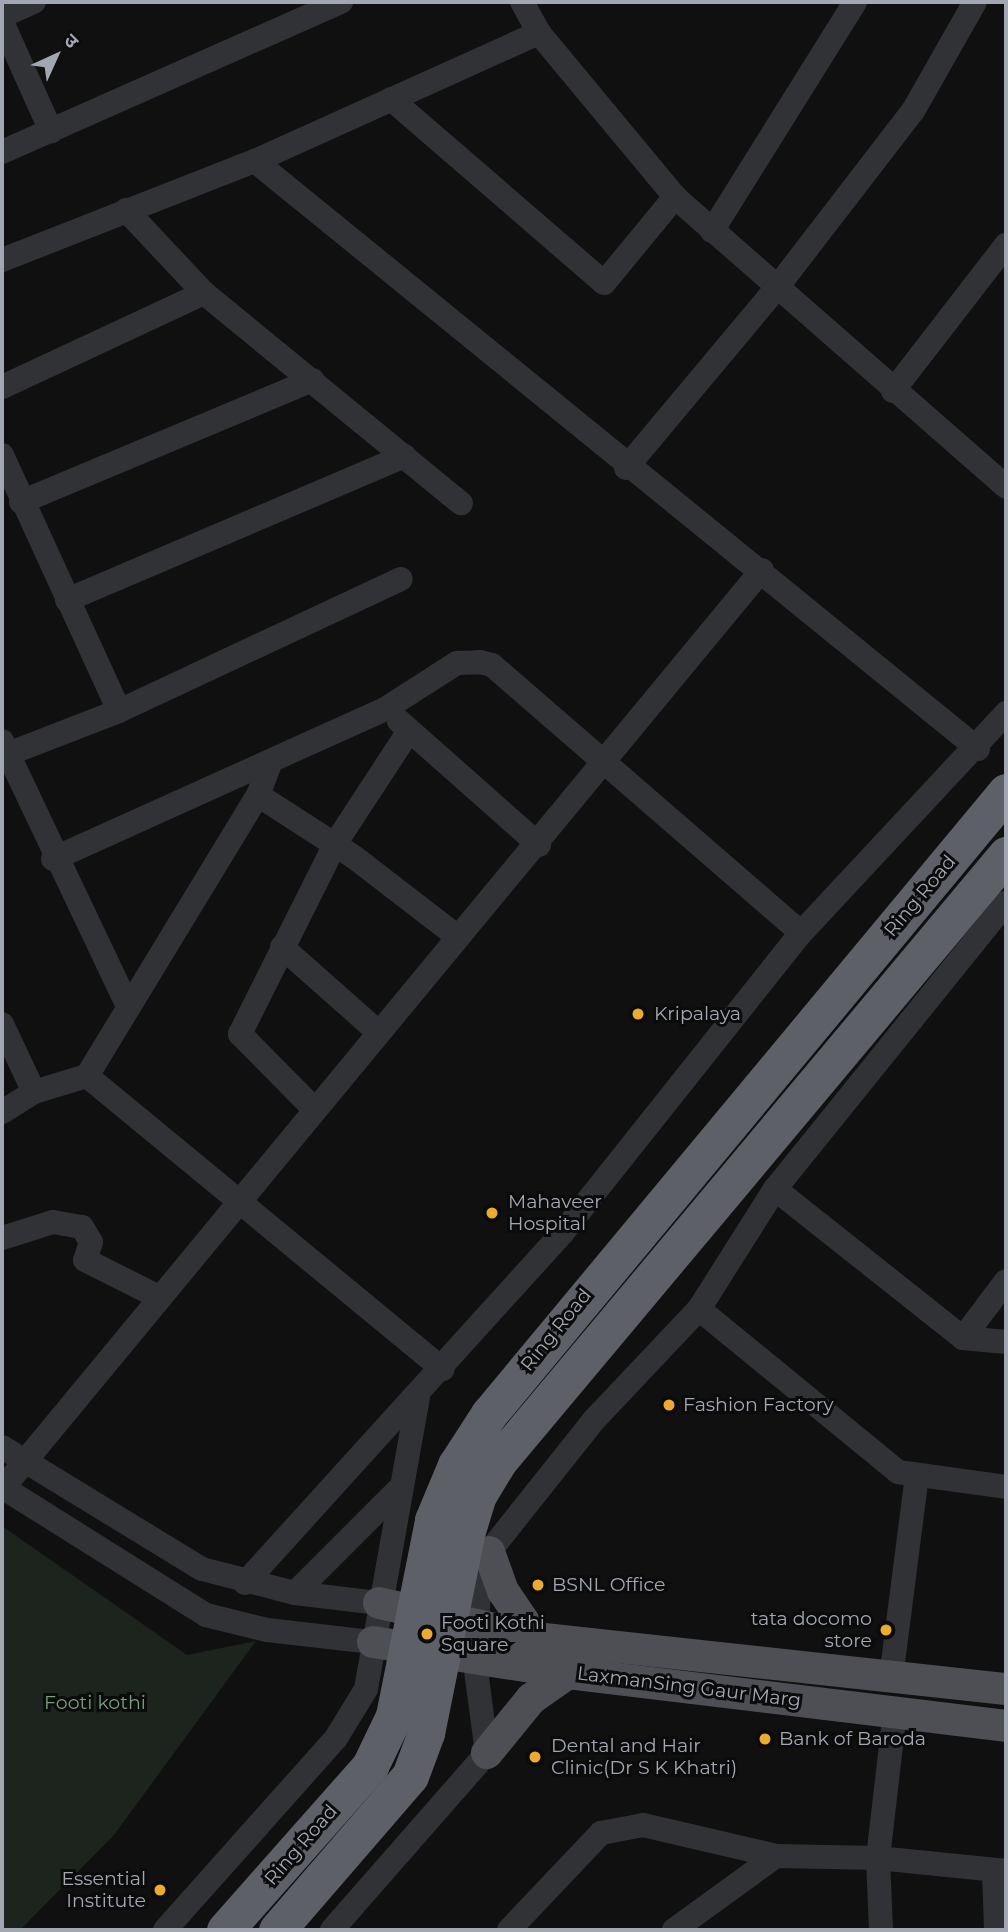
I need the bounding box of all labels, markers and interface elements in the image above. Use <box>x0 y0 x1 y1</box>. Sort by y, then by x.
north arrow <box>21 21 91 91</box>
text: उ <box>59 29 83 53</box>
street label: Ring Road <box>879 851 961 941</box>
place label: Kripalaya <box>654 1003 741 1025</box>
marker: Kripalaya <box>628 1004 648 1024</box>
place label: Mahaveer Hospital <box>508 1191 602 1235</box>
marker: Mahaveer Hospital <box>482 1203 502 1223</box>
street label: Ring Road <box>516 1284 596 1376</box>
place label: Fashion Factory <box>683 1394 834 1416</box>
marker: Fashion Factory <box>661 1397 677 1413</box>
place label: BSNL Office <box>552 1574 666 1596</box>
marker: BSNL Office <box>530 1577 546 1593</box>
place label: tata docomo store <box>751 1608 872 1652</box>
place label: Footi Kothi Square <box>441 1612 545 1656</box>
marker: tata docomo store <box>878 1622 894 1638</box>
marker: Footi Kothi Square <box>419 1626 435 1642</box>
street label: LaxmanSing Gaur Marg <box>576 1662 802 1712</box>
park label: Footi kothi <box>44 1692 146 1714</box>
place label: Bank of Baroda <box>779 1728 926 1750</box>
marker: Bank of Baroda <box>757 1731 773 1747</box>
place label: Dental and Hair Clinic(Dr S K Khatri) <box>551 1735 737 1779</box>
marker: Dental and Hair Clinic(Dr S K Khatri) <box>525 1747 545 1767</box>
street label: Ring Road <box>260 1800 342 1890</box>
place label: Essential Institute <box>61 1868 146 1912</box>
marker: Essential Institute <box>152 1882 168 1898</box>

